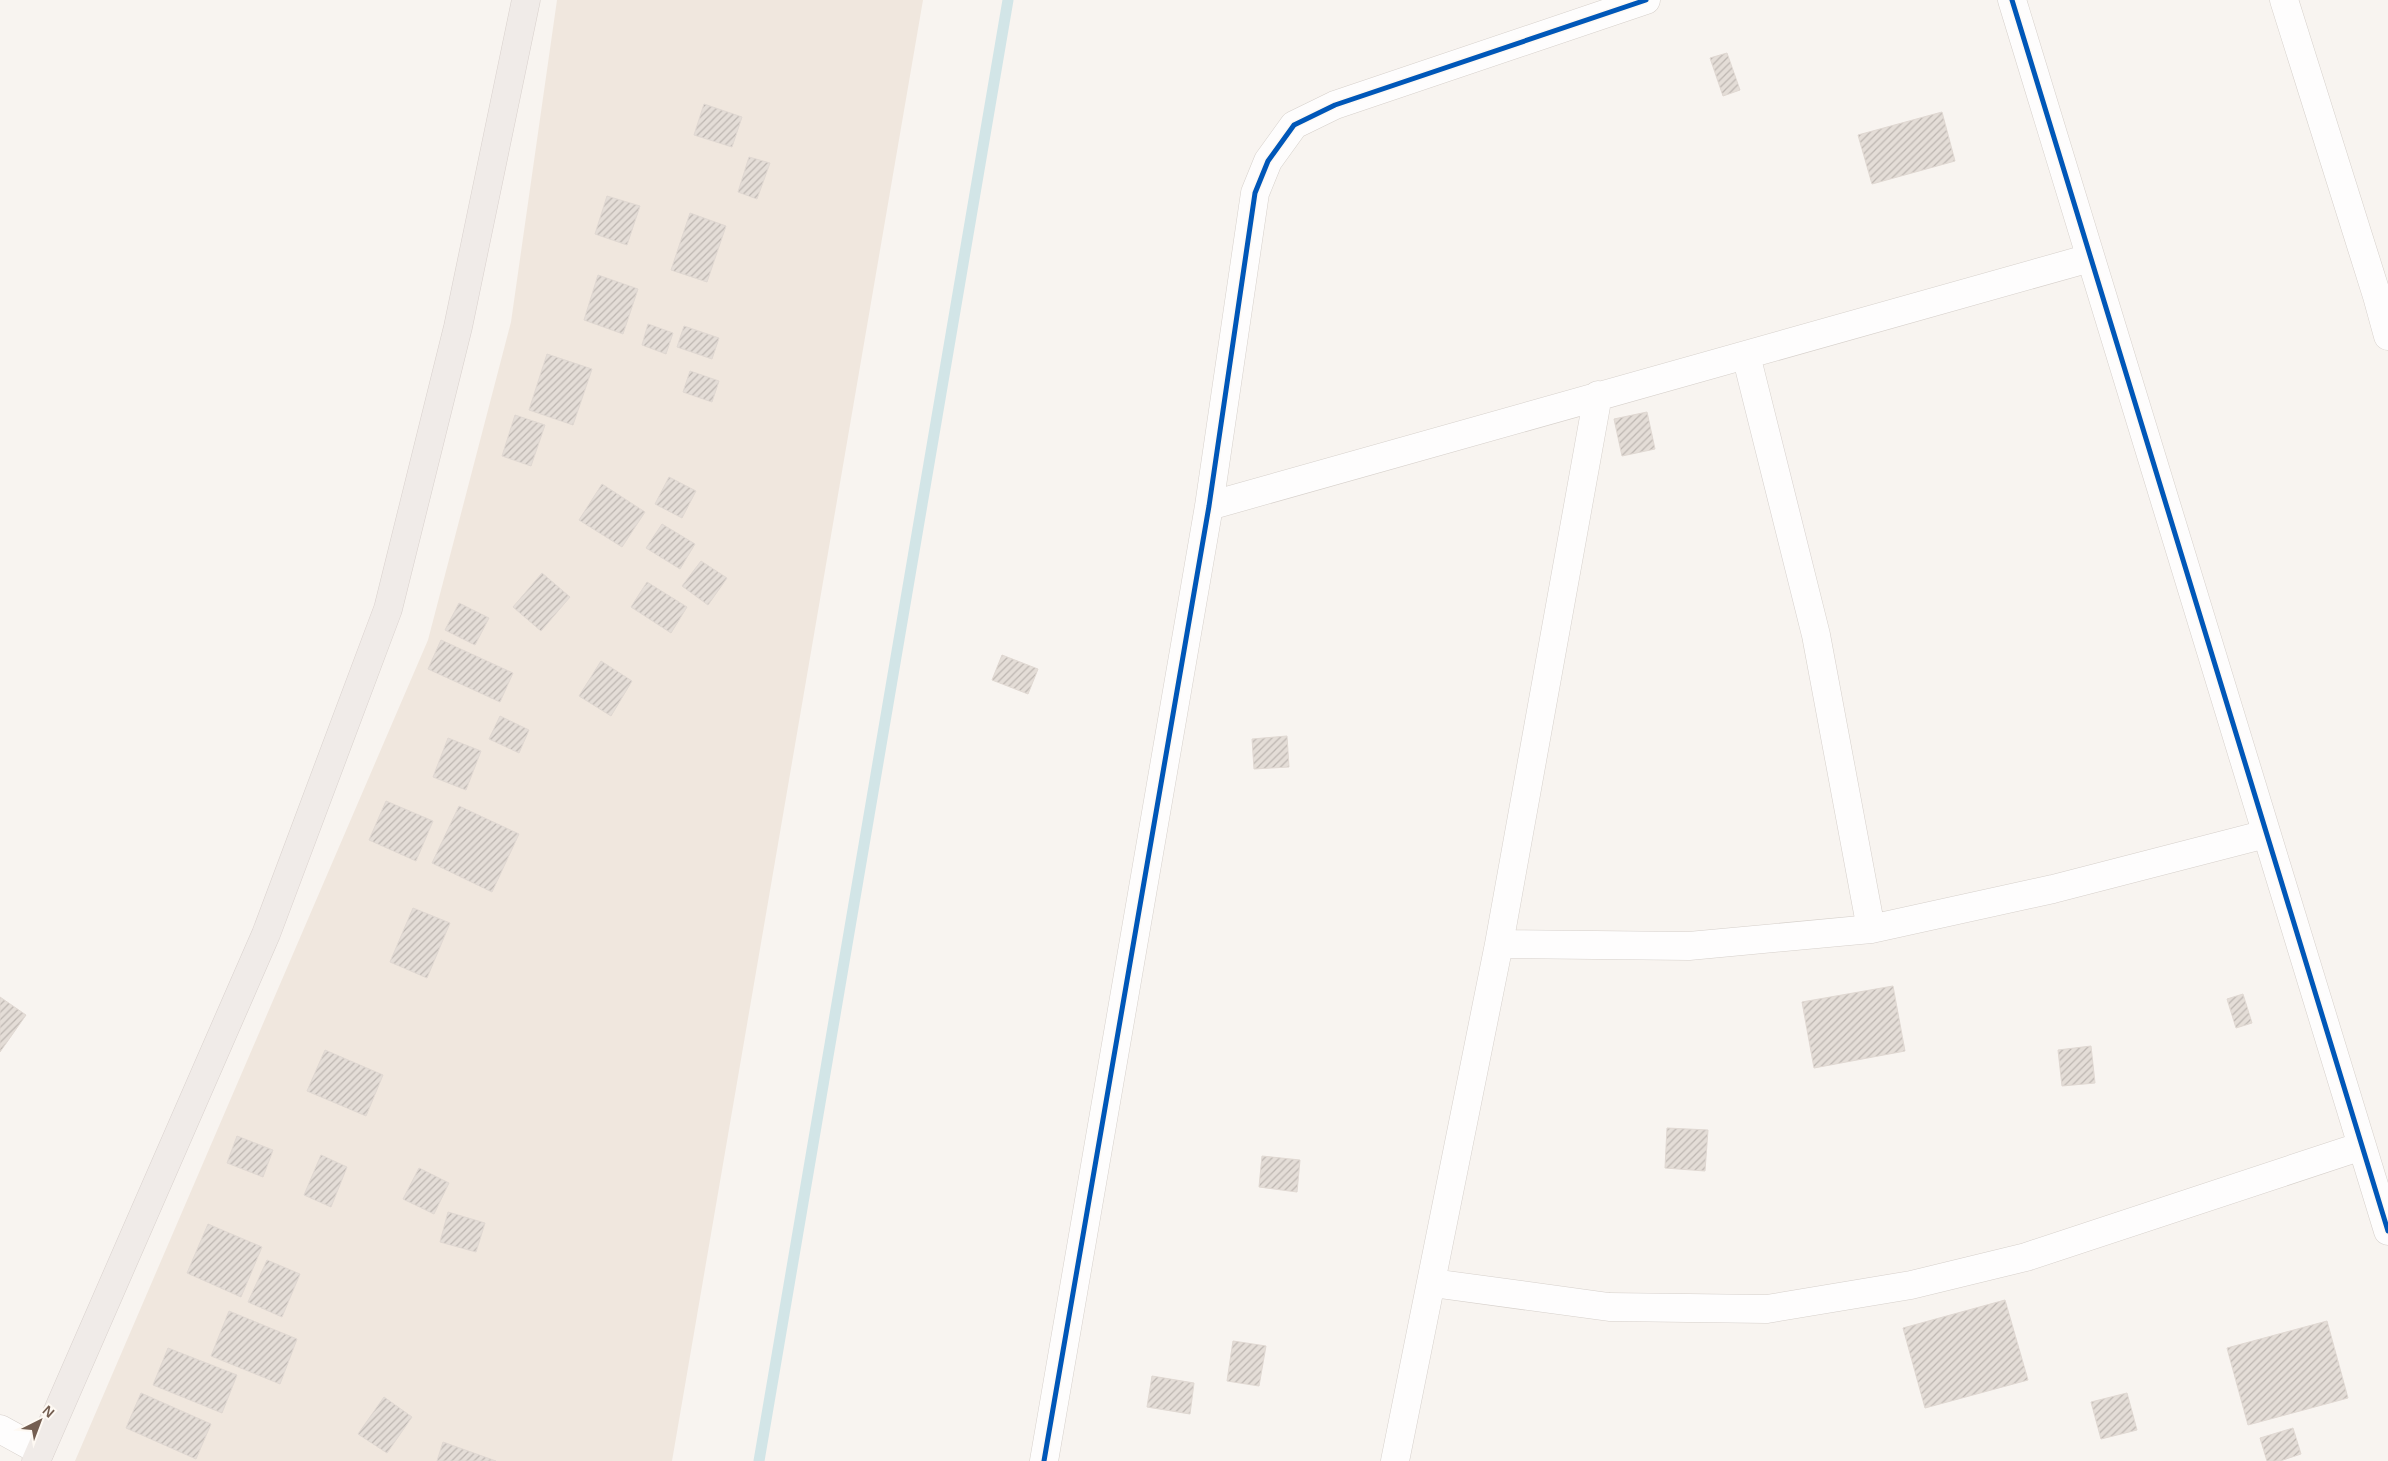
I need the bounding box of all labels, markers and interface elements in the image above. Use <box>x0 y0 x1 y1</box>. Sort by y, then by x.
north arrow <box>15 1396 65 1446</box>
text: N <box>40 1402 58 1421</box>

